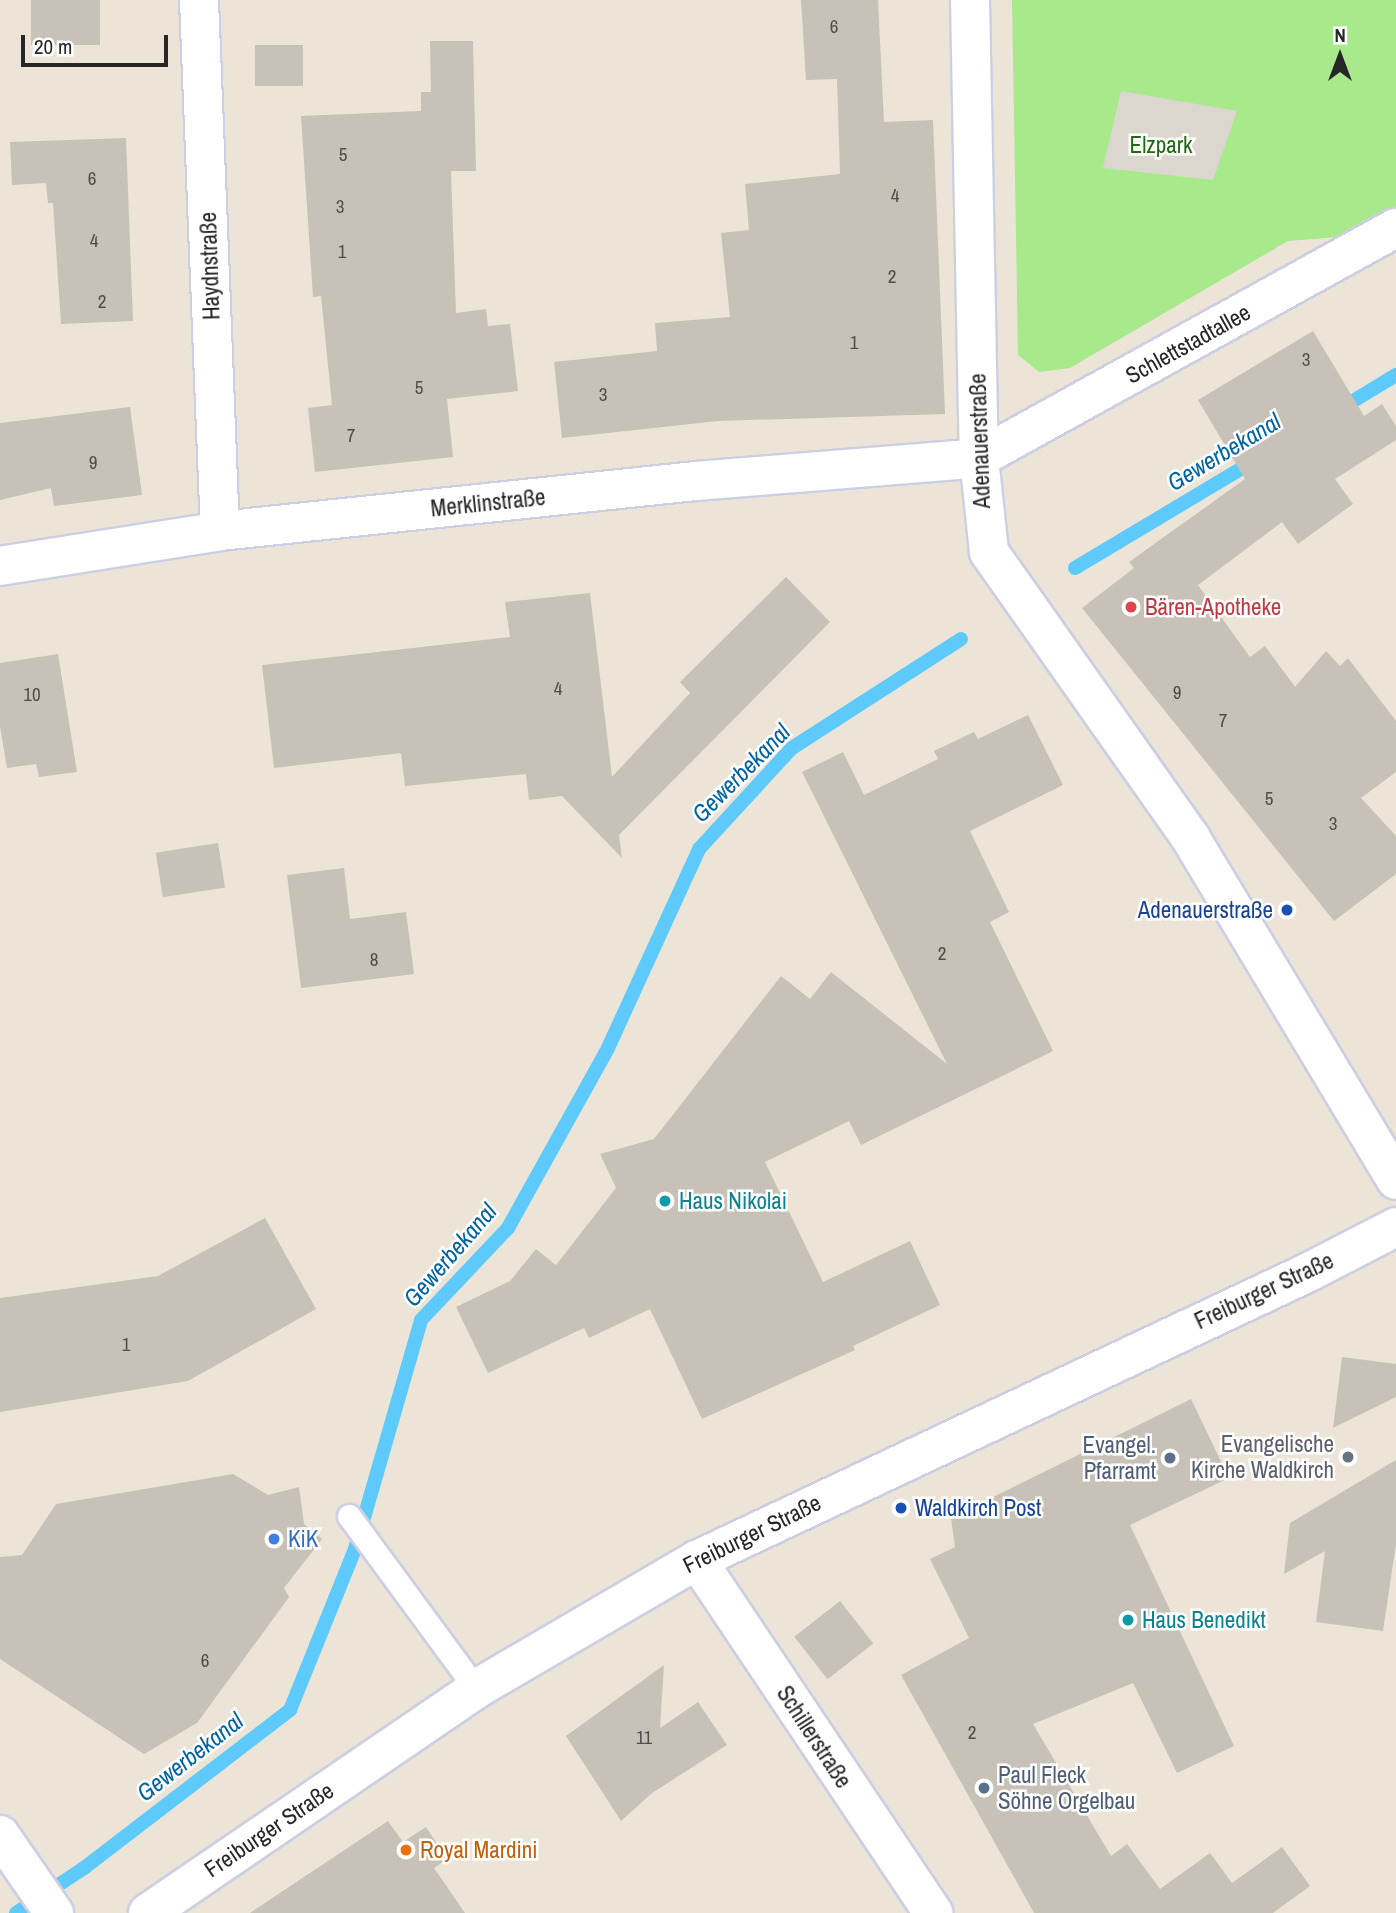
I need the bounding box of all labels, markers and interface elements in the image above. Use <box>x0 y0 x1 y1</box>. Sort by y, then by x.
house number: 6 <box>830 16 838 38</box>
scale bar <box>24 21 172 65</box>
north arrow <box>1305 21 1375 91</box>
text: N <box>1334 22 1346 48</box>
text: 20 m <box>34 32 72 61</box>
park label: Elzpark <box>1130 131 1192 159</box>
house number: 5 <box>339 144 347 166</box>
house number: 6 <box>88 168 96 190</box>
house number: 4 <box>891 185 899 207</box>
house number: 3 <box>336 196 344 218</box>
street label: Haydnstraße <box>194 212 226 320</box>
house number: 4 <box>90 230 98 252</box>
house number: 1 <box>338 241 346 263</box>
house number: 2 <box>888 266 896 288</box>
house number: 2 <box>98 291 106 313</box>
street label: Schlettstadtallee <box>1121 298 1255 390</box>
house number: 1 <box>850 332 858 354</box>
house number: 3 <box>1302 349 1310 371</box>
street label: Adenauerstraße <box>964 373 996 509</box>
house number: 5 <box>415 377 423 399</box>
house number: 3 <box>599 384 607 406</box>
water label: Gewerbekanal <box>1162 407 1286 497</box>
house number: 7 <box>347 425 355 447</box>
house number: 9 <box>89 452 97 474</box>
street label: Merklinstraße <box>429 483 547 523</box>
place label: Bären-Apotheke <box>1145 593 1281 621</box>
marker: Bären-Apotheke <box>1123 599 1139 615</box>
house number: 4 <box>554 678 562 700</box>
house number: 9 <box>1173 682 1181 704</box>
house number: 10 <box>23 684 41 706</box>
house number: 7 <box>1219 710 1227 732</box>
water label: Gewerbekanal <box>686 718 796 828</box>
house number: 5 <box>1265 788 1273 810</box>
house number: 3 <box>1329 813 1337 835</box>
place label: Adenauerstraße <box>1138 896 1273 924</box>
marker: Adenauerstraße <box>1279 902 1295 918</box>
house number: 2 <box>938 943 946 965</box>
house number: 8 <box>370 949 378 971</box>
place label: Haus Nikolai <box>679 1187 787 1215</box>
marker: Haus Nikolai <box>657 1193 673 1209</box>
water label: Gewerbekanal <box>398 1198 502 1312</box>
street label: Freiburger Straße <box>1190 1247 1338 1335</box>
house number: 1 <box>122 1334 130 1356</box>
place label: Evangelische Kirche Waldkirch <box>1191 1430 1334 1484</box>
place label: Evangel. Pfarramt <box>1083 1431 1156 1485</box>
marker: Evangelische Kirche Waldkirch <box>1340 1449 1356 1465</box>
marker: Evangel. Pfarramt <box>1162 1450 1178 1466</box>
street label: Freiburger Straße <box>679 1489 825 1579</box>
place label: Waldkirch Post <box>915 1494 1041 1522</box>
marker: Waldkirch Post <box>893 1500 909 1516</box>
place label: KiK <box>288 1525 318 1553</box>
marker: KiK <box>266 1531 282 1547</box>
place label: Haus Benedikt <box>1142 1606 1266 1634</box>
marker: Haus Benedikt <box>1120 1612 1136 1628</box>
house number: 6 <box>201 1650 209 1672</box>
street label: Schillerstraße <box>771 1681 857 1793</box>
water label: Gewerbekanal <box>131 1707 249 1807</box>
house number: 2 <box>968 1722 976 1744</box>
house number: 11 <box>636 1727 652 1749</box>
place label: Paul Fleck Söhne Orgelbau <box>998 1761 1135 1815</box>
street label: Freiburger Straße <box>199 1777 339 1883</box>
marker: Paul Fleck Söhne Orgelbau <box>976 1780 992 1796</box>
place label: Royal Mardini <box>420 1836 537 1864</box>
marker: Royal Mardini <box>398 1842 414 1858</box>

